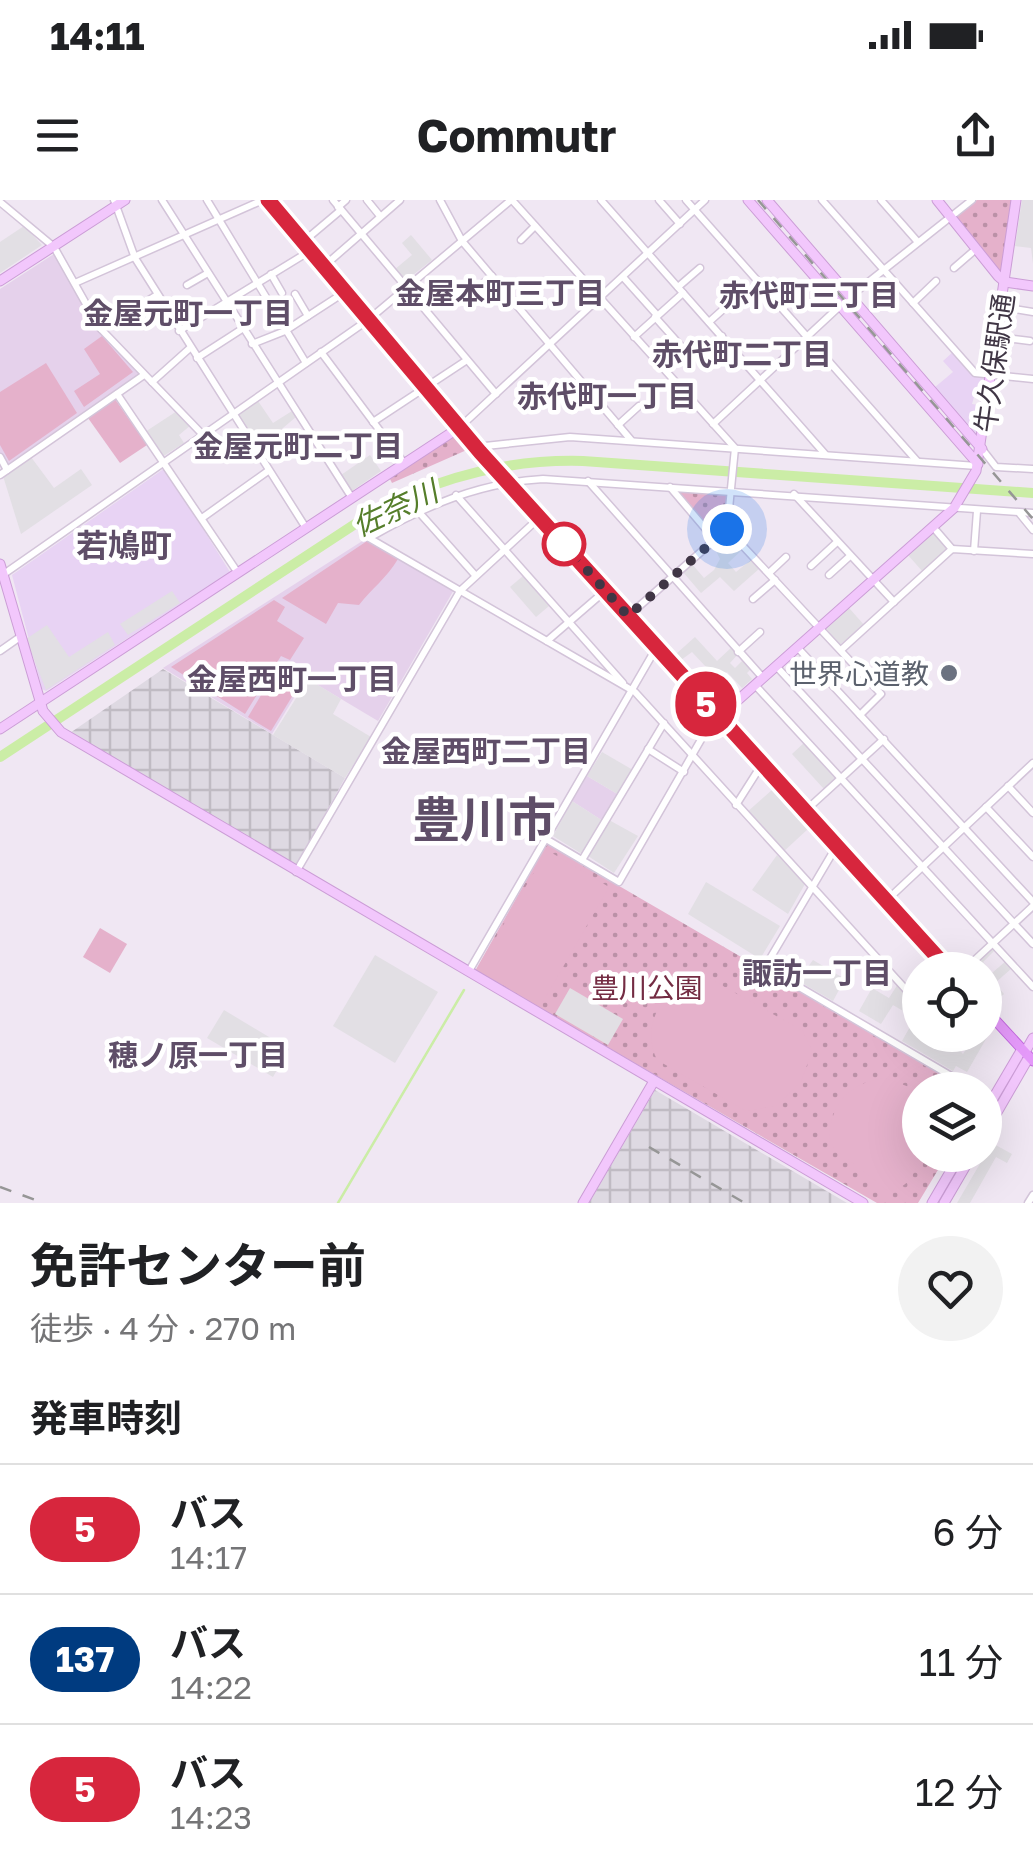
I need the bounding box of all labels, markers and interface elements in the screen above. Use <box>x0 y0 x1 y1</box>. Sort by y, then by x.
text: 14:11 <box>50 13 145 58</box>
icon: menu <box>30 108 85 163</box>
text: Commutr <box>416 108 617 162</box>
icon: share <box>948 108 1003 163</box>
district label: 金屋本町三丁目 <box>395 275 605 311</box>
district label: 赤代町三丁目 <box>719 277 899 313</box>
street label: 牛久保駅通 <box>968 291 1020 435</box>
district label: 金屋元町一丁目 <box>83 295 293 331</box>
district label: 赤代町二丁目 <box>652 336 832 372</box>
district label: 赤代町一丁目 <box>517 378 697 414</box>
district label: 金屋元町二丁目 <box>193 428 403 464</box>
water label: 佐奈川 <box>347 471 446 543</box>
your location <box>702 504 752 554</box>
unlabelled marker <box>543 523 585 565</box>
district label: 若鳩町 <box>76 526 172 564</box>
place label: 世界心道教 <box>789 657 929 690</box>
district label: 金屋西町一丁目 <box>187 661 397 697</box>
marker: 世界心道教 <box>938 662 960 684</box>
line badge: 5 <box>674 672 738 736</box>
text: 5 <box>695 683 717 725</box>
district label: 金屋西町二丁目 <box>381 733 591 769</box>
district label: 豊川市 <box>412 790 556 848</box>
map controls <box>902 952 1002 1172</box>
button: locate <box>902 952 1002 1052</box>
district label: 諏訪一丁目 <box>742 955 892 991</box>
park label: 豊川公園 <box>591 971 703 1004</box>
district label: 穂ノ原一丁目 <box>108 1037 288 1073</box>
button: layers <box>902 1072 1002 1172</box>
text: 免許センター前 <box>30 1236 366 1294</box>
button: heart <box>898 1236 1003 1341</box>
text: 徒歩 · 4 分 · 270 m <box>30 1309 296 1347</box>
text: 発車時刻 <box>30 1395 182 1440</box>
text: バス <box>170 1490 246 1535</box>
text: 5 <box>74 1508 96 1550</box>
text: 6 分 <box>933 1509 1003 1554</box>
text: 14:17 <box>170 1538 247 1576</box>
text: バス <box>170 1620 246 1665</box>
text: 137 <box>56 1638 114 1680</box>
text: 11 分 <box>919 1639 1003 1684</box>
text: 14:22 <box>170 1668 252 1706</box>
text: バス <box>170 1750 246 1795</box>
text: 5 <box>74 1768 96 1810</box>
text: 12 分 <box>915 1769 1003 1814</box>
text: 14:23 <box>170 1798 252 1836</box>

